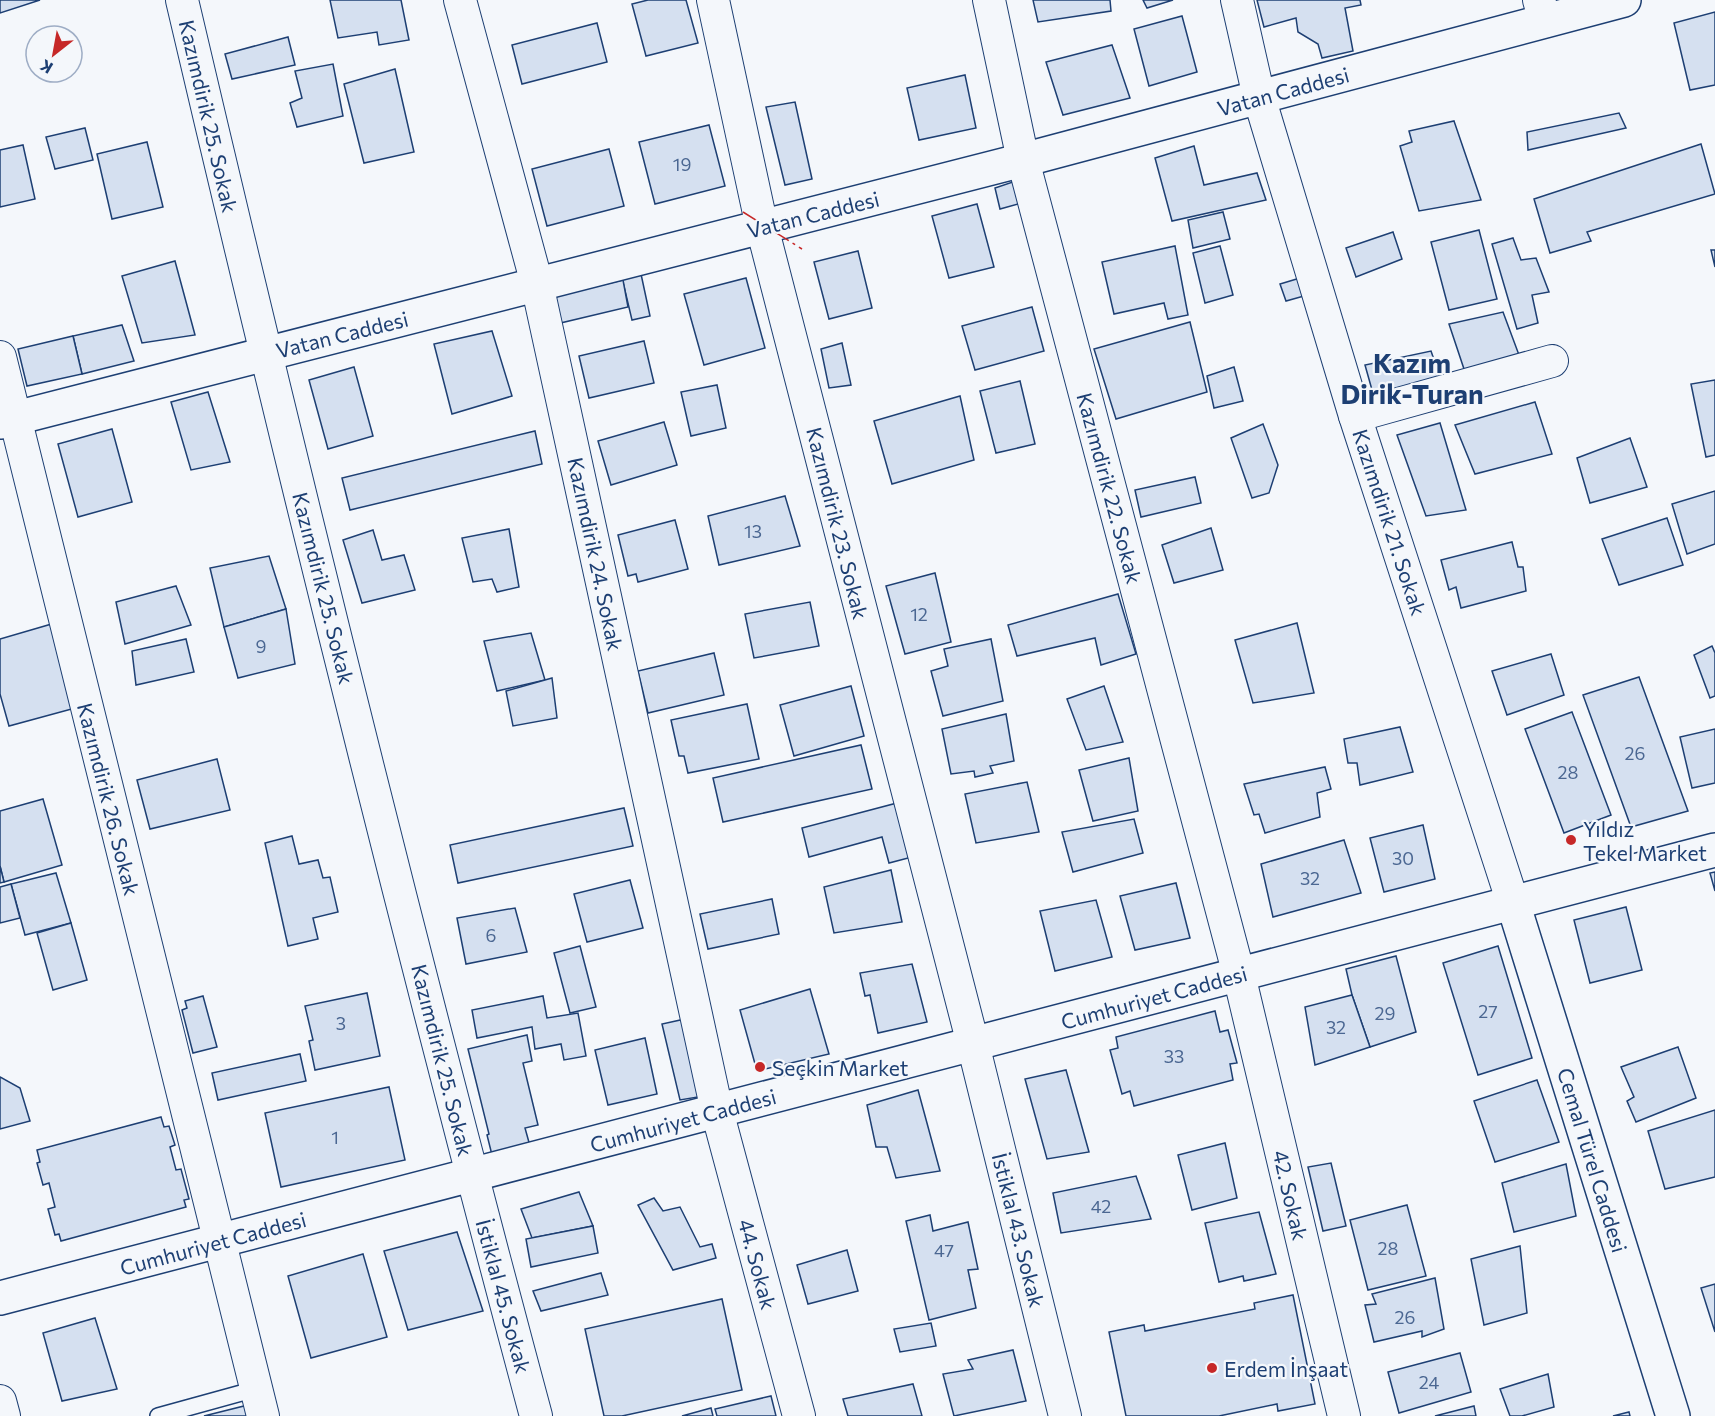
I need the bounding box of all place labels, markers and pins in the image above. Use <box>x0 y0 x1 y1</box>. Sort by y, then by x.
place label: Yıldız Tekel Market <box>1583 816 1707 865</box>
marker: Yıldız Tekel Market <box>1564 833 1578 847</box>
place label: Seçkin Market <box>772 1055 908 1080</box>
marker: Seçkin Market <box>753 1060 767 1074</box>
place label: Erdem İnşaat <box>1224 1356 1348 1381</box>
marker: Erdem İnşaat <box>1205 1361 1219 1375</box>

